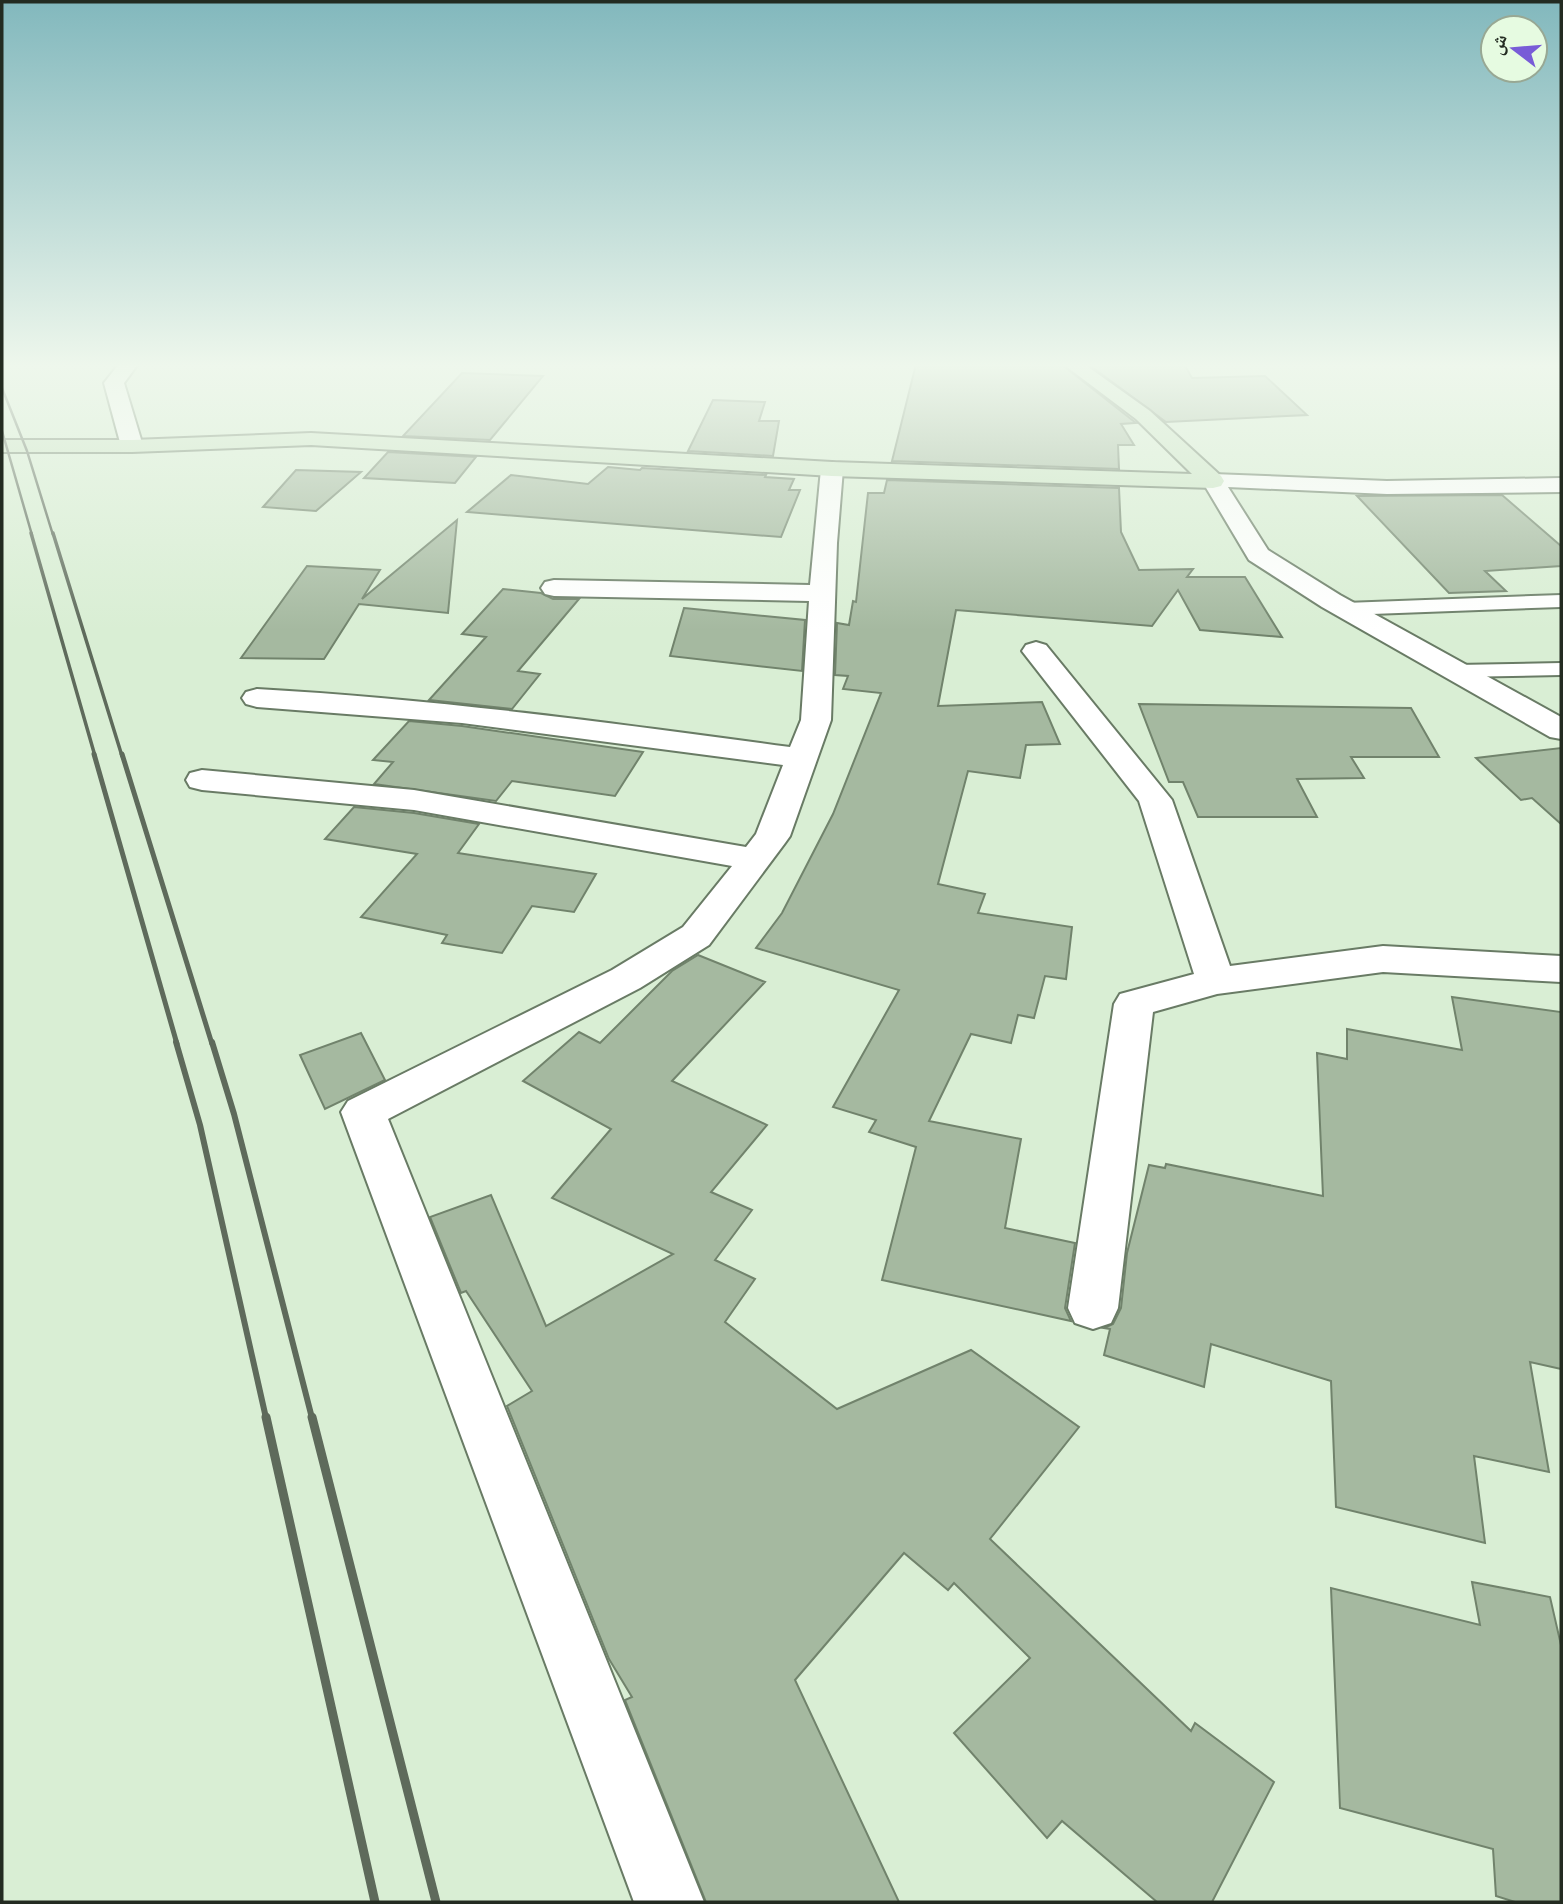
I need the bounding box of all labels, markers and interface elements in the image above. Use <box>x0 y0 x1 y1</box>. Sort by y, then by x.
north arrow <box>1479 14 1549 84</box>
text: ش <box>1480 30 1513 58</box>

